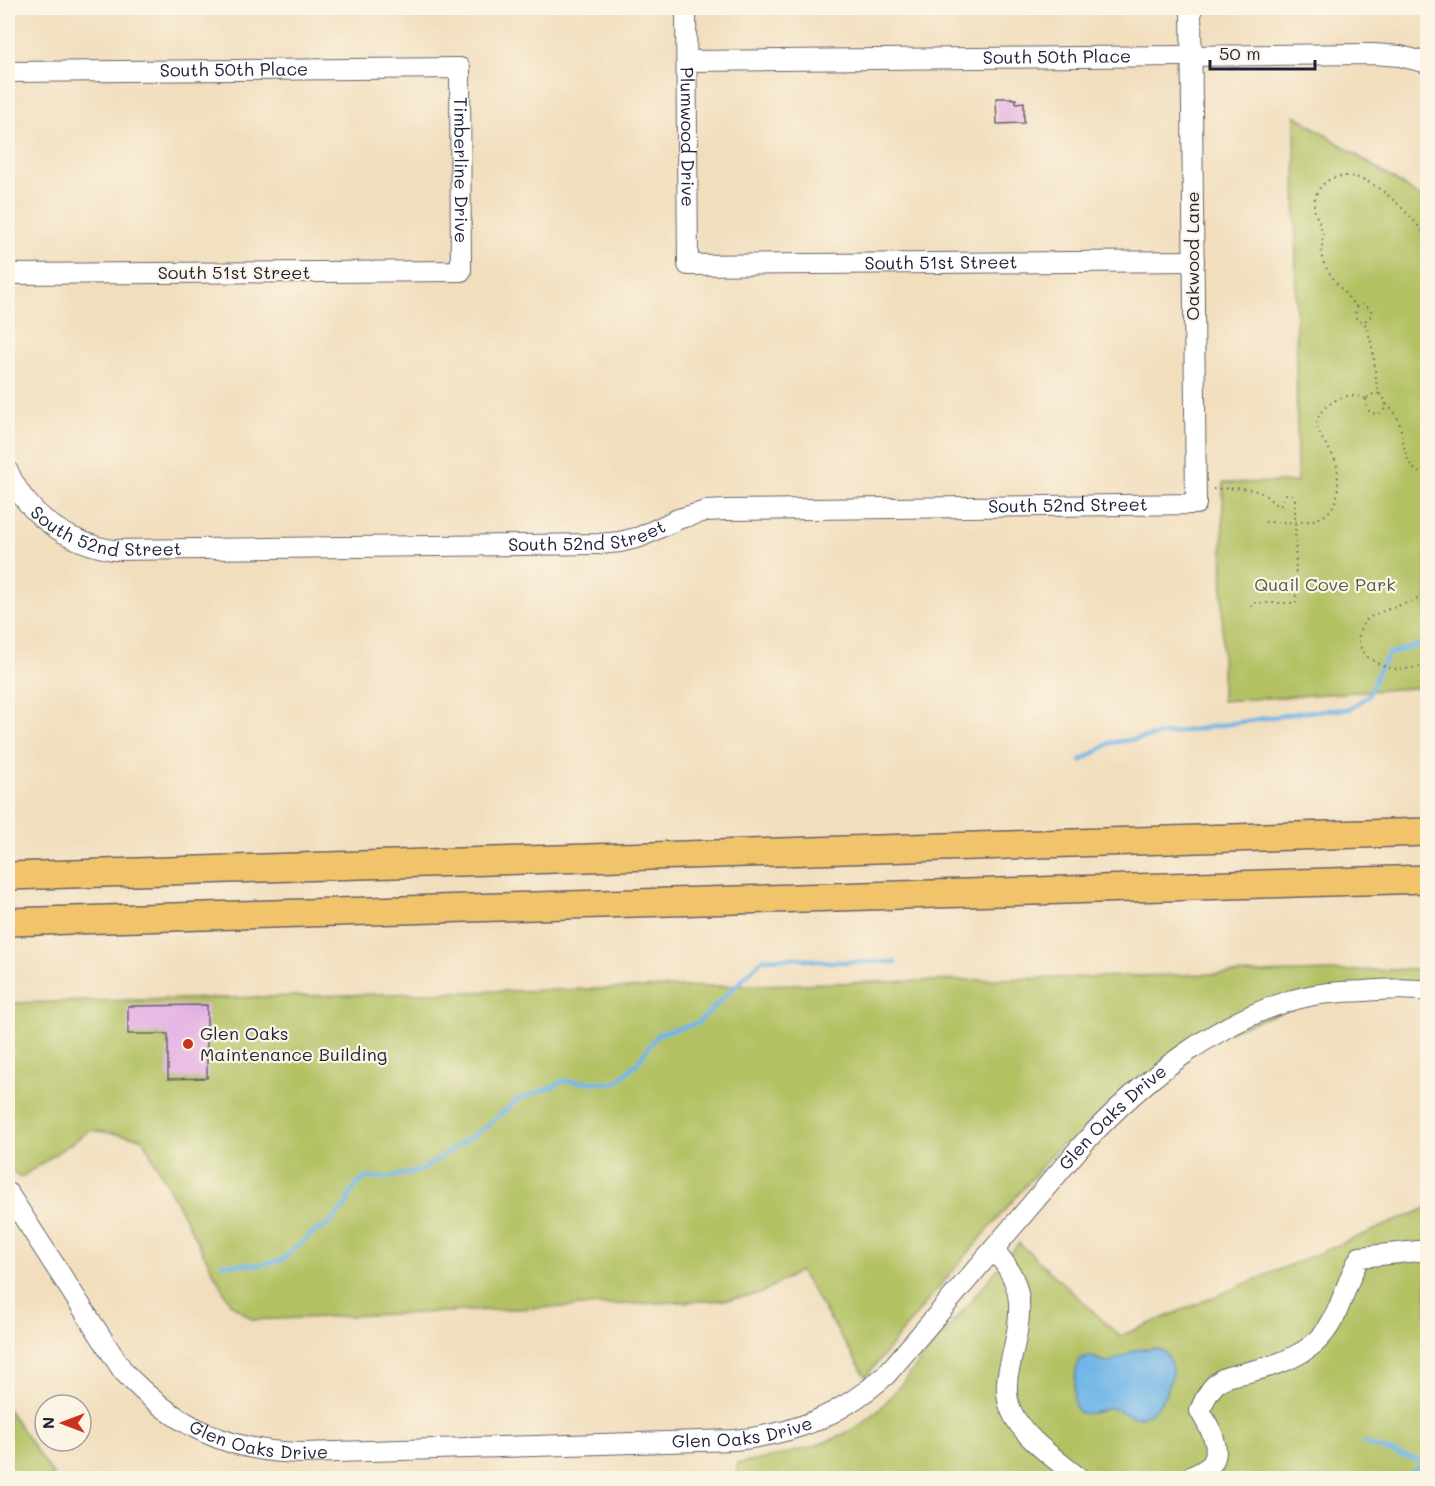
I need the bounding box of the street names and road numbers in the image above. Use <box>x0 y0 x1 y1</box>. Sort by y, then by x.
street label: South 50th Place <box>983 43 1131 69</box>
street label: South 50th Place <box>160 56 308 82</box>
street label: Plumwood Drive <box>675 67 701 207</box>
street label: Timberline Drive <box>449 97 474 243</box>
street label: Oakwood Lane <box>1180 191 1204 321</box>
street label: South 51st Street <box>864 249 1017 275</box>
street label: South 51st Street <box>158 260 310 284</box>
street label: South 52nd Street <box>988 492 1148 518</box>
street label: South 52nd Street <box>26 500 182 562</box>
street label: South 52nd Street <box>508 514 669 556</box>
street label: Glen Oaks Drive <box>1053 1059 1171 1175</box>
street label: Glen Oaks Drive <box>671 1410 815 1453</box>
street label: Glen Oaks Drive <box>186 1414 328 1464</box>

